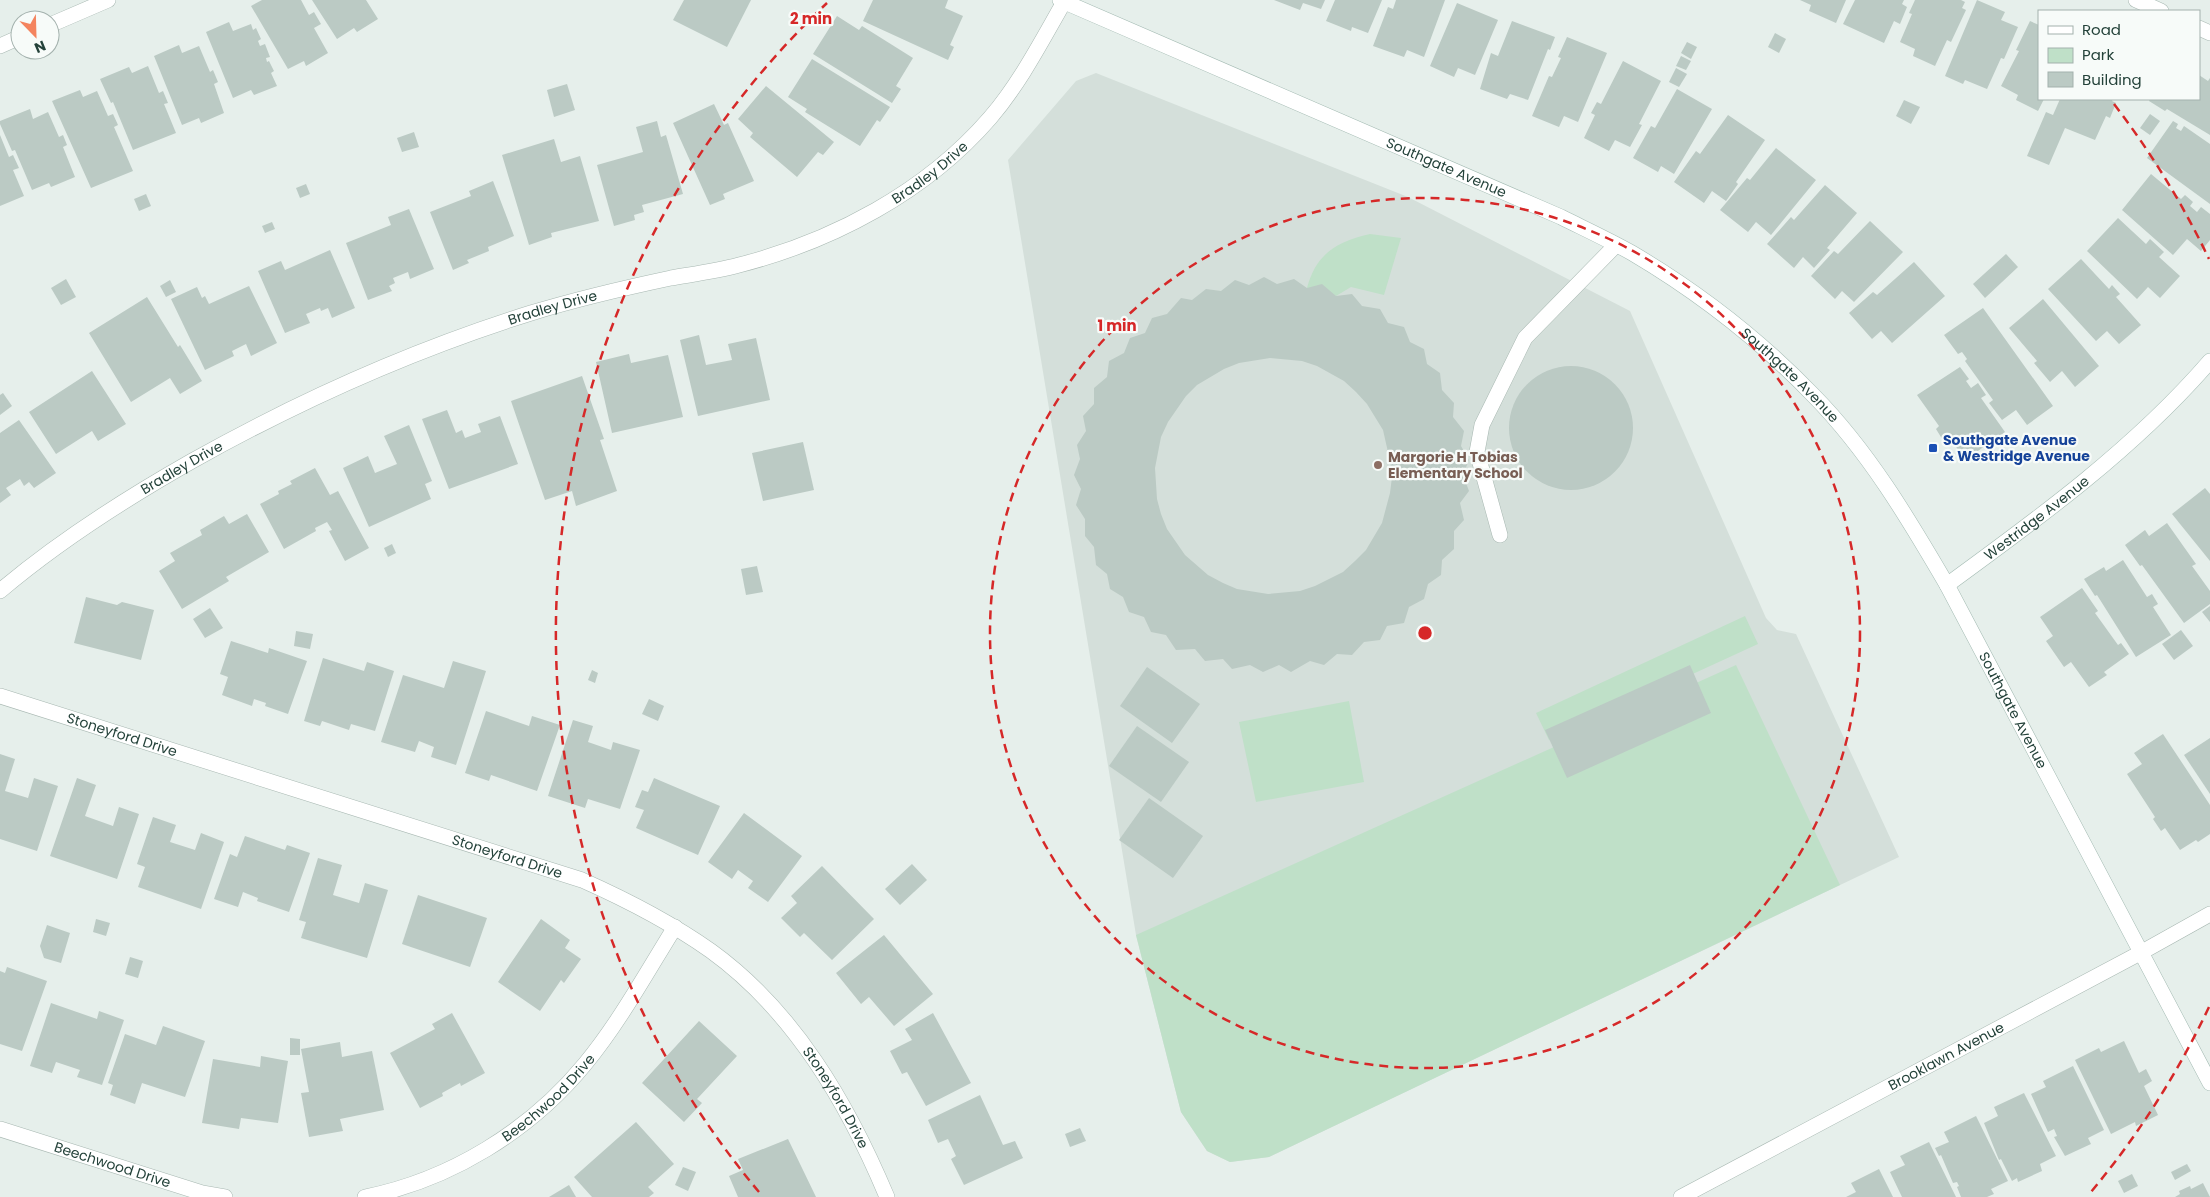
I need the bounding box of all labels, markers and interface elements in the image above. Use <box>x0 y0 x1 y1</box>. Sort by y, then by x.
text: 2 min <box>790 8 832 29</box>
north arrow <box>10 10 60 60</box>
legend <box>2038 10 2200 100</box>
text: Road <box>2082 19 2121 40</box>
text: N <box>31 36 49 58</box>
text: Park <box>2082 44 2114 65</box>
text: Building <box>2082 69 2142 90</box>
street label: Southgate Avenue <box>1383 132 1510 202</box>
street label: Bradley Drive <box>888 136 973 208</box>
street label: Bradley Drive <box>505 285 599 330</box>
text: 1 min <box>1097 315 1137 336</box>
street label: Southgate Avenue <box>1737 323 1844 427</box>
place label: Southgate Avenue & Westridge Avenue <box>1943 430 2090 466</box>
street label: Bradley Drive <box>137 436 227 499</box>
marker: Southgate Avenue & Westridge Avenue <box>1927 442 1939 454</box>
place label: Margorie H Tobias Elementary School <box>1388 447 1523 483</box>
marker: Margorie H Tobias Elementary School <box>1372 459 1384 471</box>
street label: Westridge Avenue <box>1980 471 2094 565</box>
centre of rings <box>1416 624 1434 642</box>
street label: Southgate Avenue <box>1974 648 2052 772</box>
street label: Stoneyford Drive <box>64 708 180 762</box>
street label: Stoneyford Drive <box>449 829 565 883</box>
street label: Brooklawn Avenue <box>1884 1017 2008 1095</box>
street label: Stoneyford Drive <box>798 1042 874 1152</box>
street label: Beechwood Drive <box>498 1049 600 1146</box>
street label: Beechwood Drive <box>52 1137 174 1193</box>

